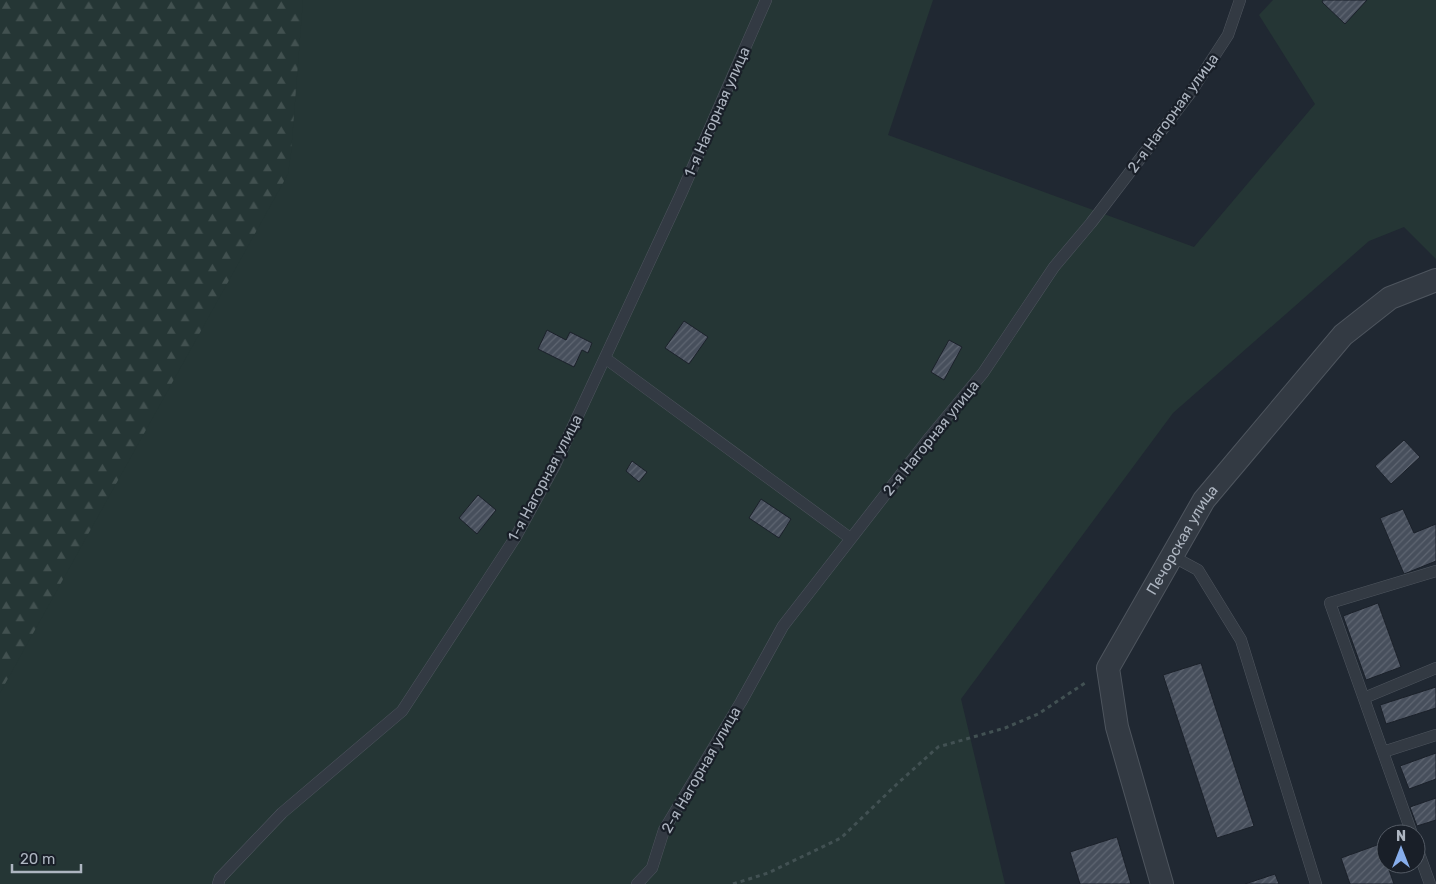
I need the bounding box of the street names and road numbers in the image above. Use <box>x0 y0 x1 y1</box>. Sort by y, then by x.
street label: 1-я Нагорная улица <box>680 44 754 180</box>
street label: 2-я Нагорная улица <box>1124 50 1222 176</box>
street label: 2-я Нагорная улица <box>879 377 983 499</box>
street label: 1-я Нагорная улица <box>504 412 586 544</box>
street label: Печорская улица <box>1143 481 1222 598</box>
street label: 2-я Нагорная улица <box>658 704 744 836</box>

